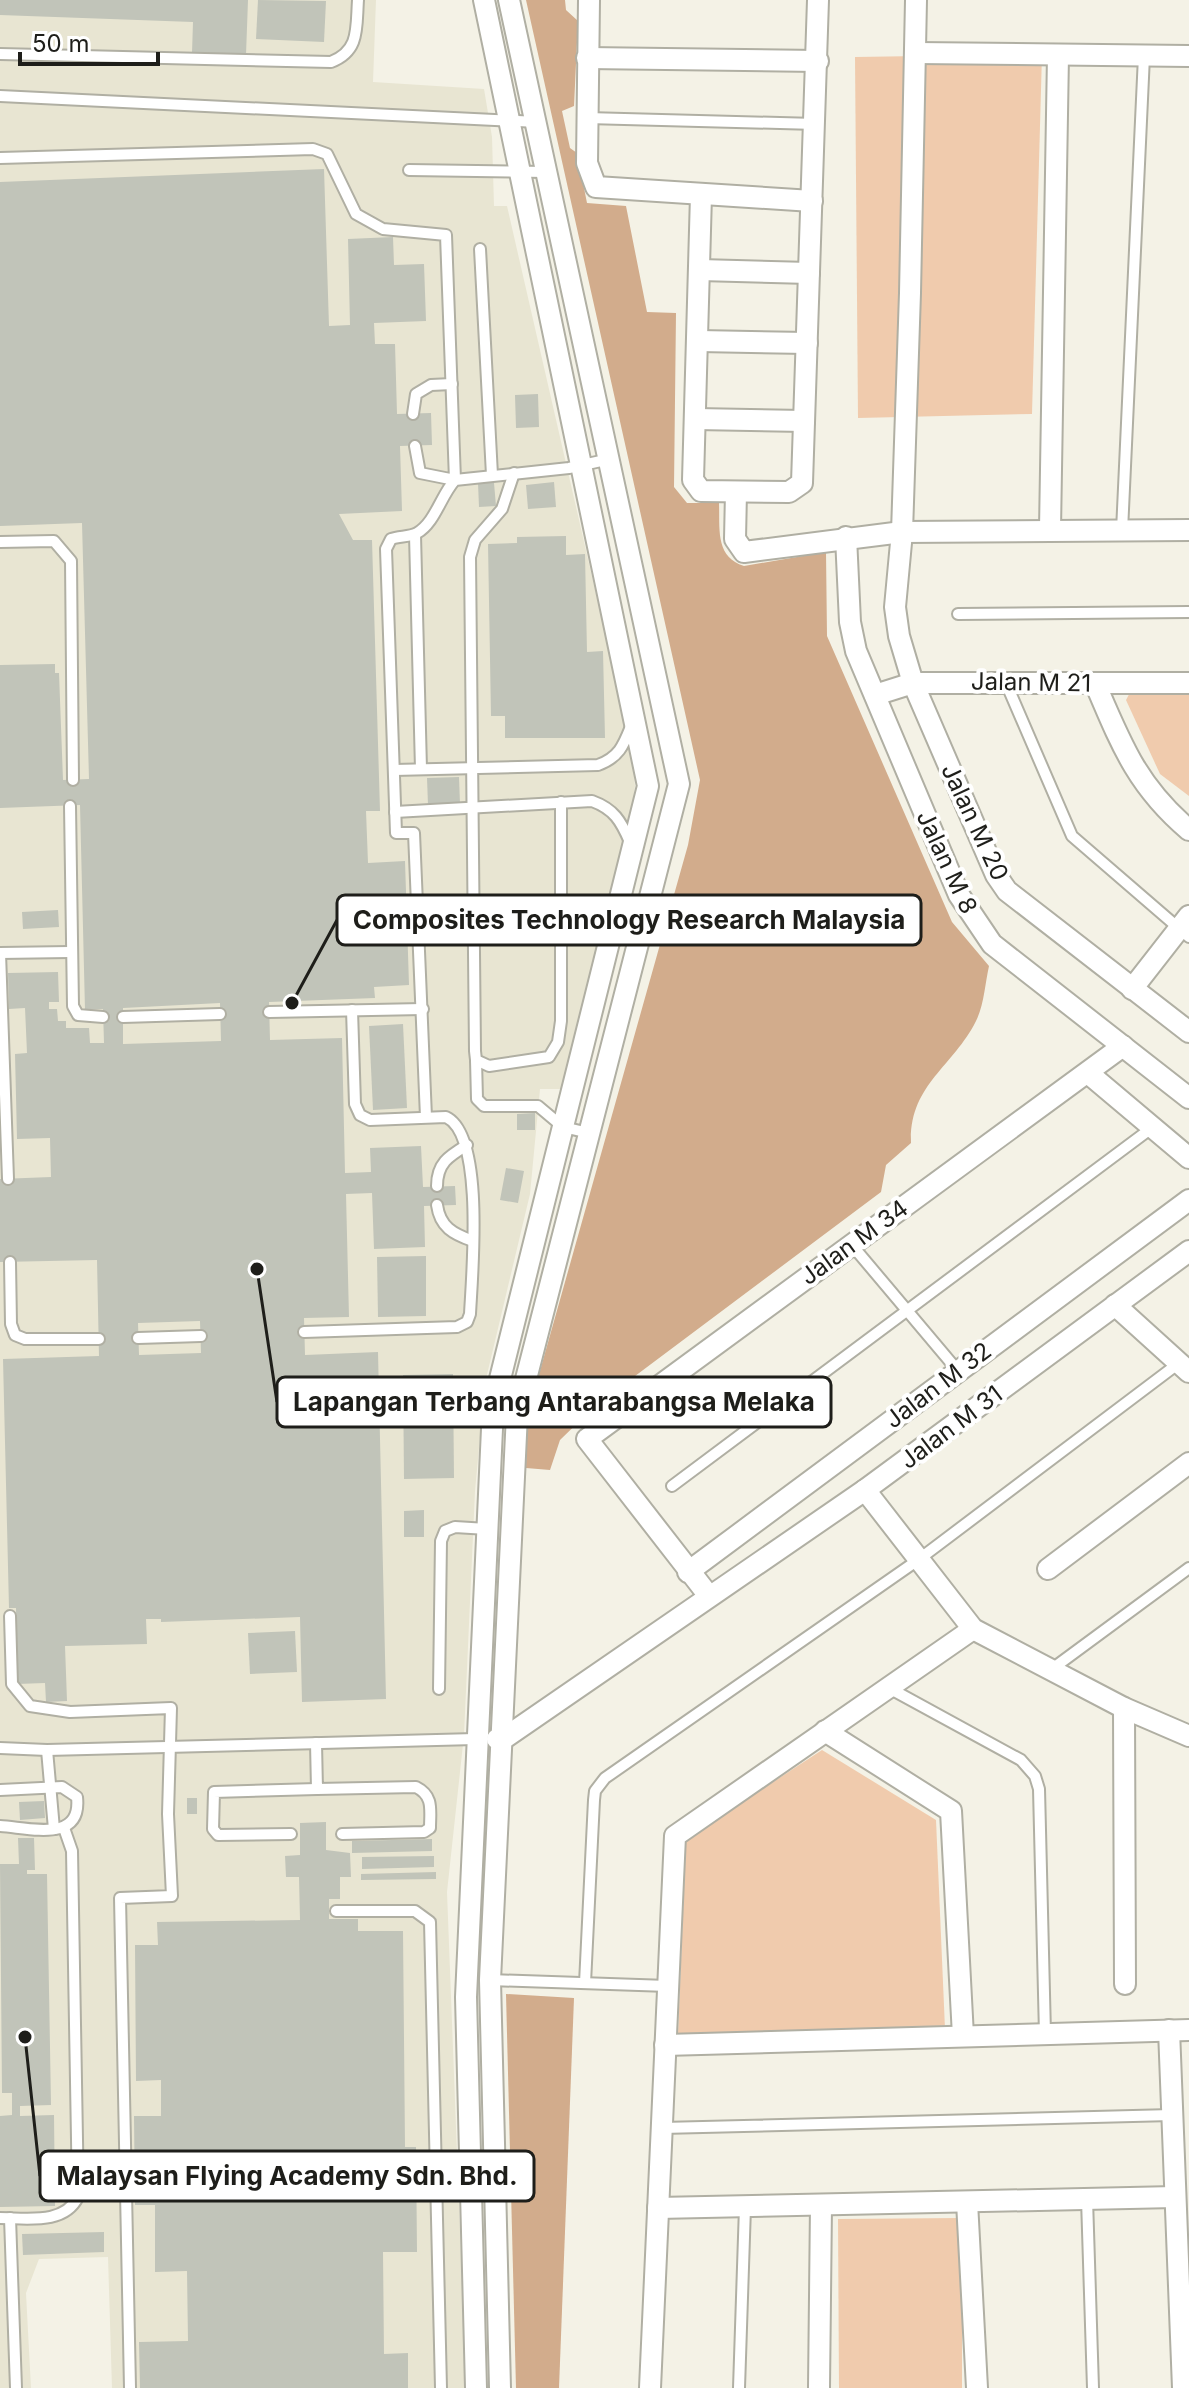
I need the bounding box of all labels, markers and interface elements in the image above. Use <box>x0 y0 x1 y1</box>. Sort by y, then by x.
scale bar <box>20 16 158 66</box>
text: 50 m <box>32 29 90 58</box>
street label: Jalan M 21 <box>971 666 1091 698</box>
street label: Jalan M 20 <box>935 759 1015 885</box>
street label: Jalan M 8 <box>910 806 984 918</box>
callout: Composites Technology Research Malaysia <box>337 895 921 945</box>
text: Composites Technology Research Malaysia <box>353 904 905 935</box>
street label: Jalan M 34 <box>794 1193 914 1291</box>
street label: Jalan M 32 <box>879 1336 997 1434</box>
callout: Lapangan Terbang Antarabangsa Melaka <box>277 1377 831 1427</box>
street label: Jalan M 31 <box>894 1379 1008 1475</box>
text: Lapangan Terbang Antarabangsa Melaka <box>293 1386 815 1417</box>
callout: Malaysan Flying Academy Sdn. Bhd. <box>40 2151 534 2201</box>
text: Malaysan Flying Academy Sdn. Bhd. <box>56 2160 518 2191</box>

